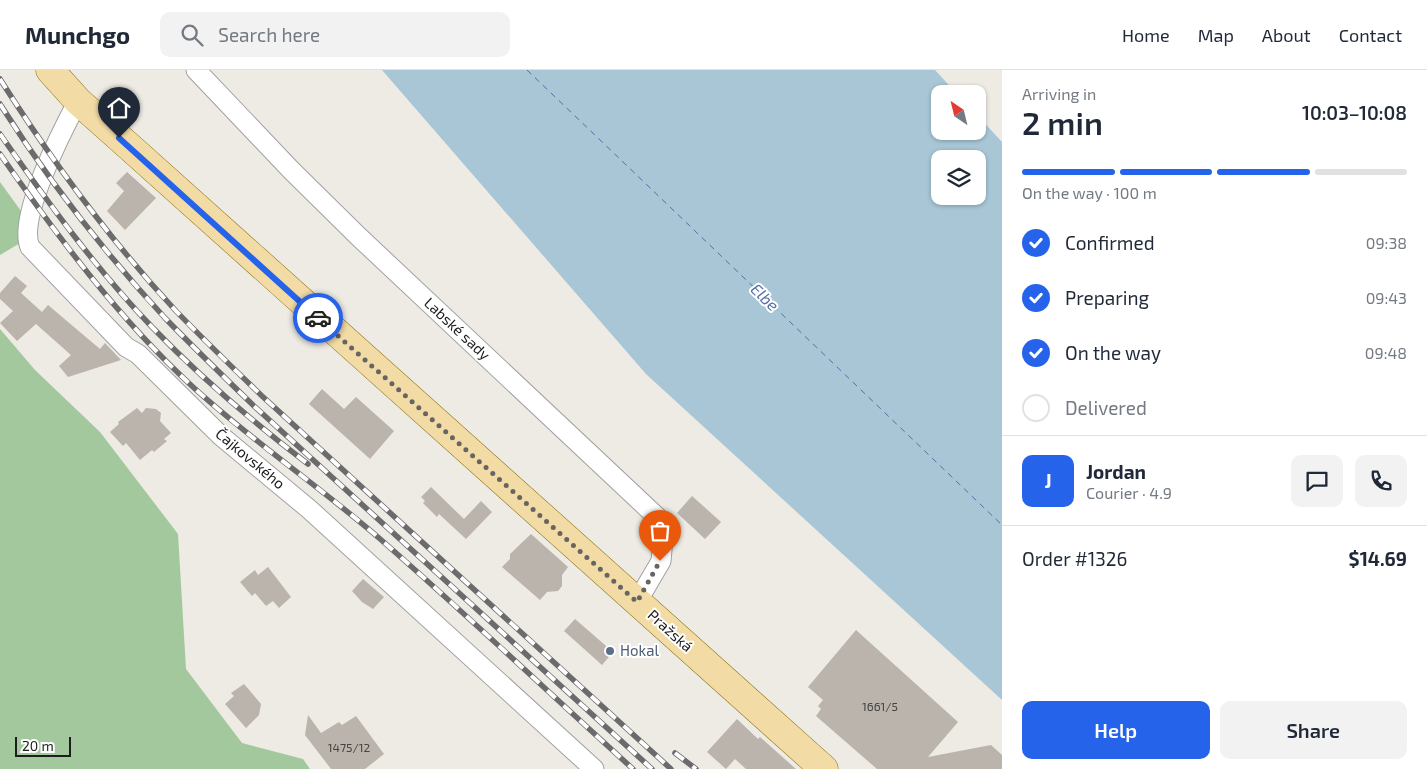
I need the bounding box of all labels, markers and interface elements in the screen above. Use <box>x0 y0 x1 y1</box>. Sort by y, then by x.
search box <box>160 12 510 57</box>
text: Munchgo <box>25 20 130 49</box>
icon: search <box>178 21 206 49</box>
text: Search here <box>218 23 320 46</box>
text: Home <box>1122 24 1170 46</box>
text: Map <box>1198 24 1234 46</box>
text: About <box>1262 24 1311 46</box>
text: Contact <box>1339 24 1402 46</box>
text: Arriving in <box>1022 84 1096 103</box>
north arrow <box>931 85 986 140</box>
map controls <box>931 85 986 205</box>
pin <box>98 87 140 138</box>
icon: home <box>105 94 133 122</box>
text: 10:03–10:08 <box>1302 101 1407 124</box>
text: 2 min <box>1022 103 1103 141</box>
button: layers <box>931 150 986 205</box>
text: On the way · 100 m <box>1022 183 1157 202</box>
icon: check <box>1022 229 1050 257</box>
text: Confirmed <box>1065 231 1155 254</box>
text: 09:38 <box>1366 233 1407 252</box>
water label: Elbe <box>747 279 784 315</box>
icon: check <box>1022 284 1050 312</box>
text: Preparing <box>1065 286 1149 309</box>
text: 09:43 <box>1366 288 1407 307</box>
courier <box>293 293 343 343</box>
street label: Labské sady <box>421 293 494 363</box>
icon: car <box>304 304 332 332</box>
icon: check <box>1022 339 1050 367</box>
text: On the way <box>1065 341 1161 364</box>
text: 09:48 <box>1365 343 1407 362</box>
text: Delivered <box>1065 396 1147 419</box>
street label: Čajkovského <box>212 424 289 493</box>
button: chat <box>1291 455 1343 507</box>
button: phone <box>1355 455 1407 507</box>
text: Jordan <box>1086 460 1146 483</box>
text: J <box>1044 469 1052 492</box>
text: Courier · 4.9 <box>1086 483 1172 502</box>
pin <box>639 510 681 561</box>
icon: bag <box>646 517 674 545</box>
text: Order #1326 <box>1022 547 1127 570</box>
text: $14.69 <box>1349 547 1407 570</box>
street label: Pražská <box>644 605 697 655</box>
place label: Hokal <box>620 641 659 659</box>
marker: Hokal <box>604 645 616 657</box>
house number: 1661/5 <box>862 699 898 713</box>
button: Help <box>1022 701 1210 759</box>
button: Share <box>1220 701 1407 759</box>
scale bar <box>15 734 71 757</box>
text: 20 m <box>22 737 54 754</box>
house number: 1475/12 <box>328 740 370 754</box>

